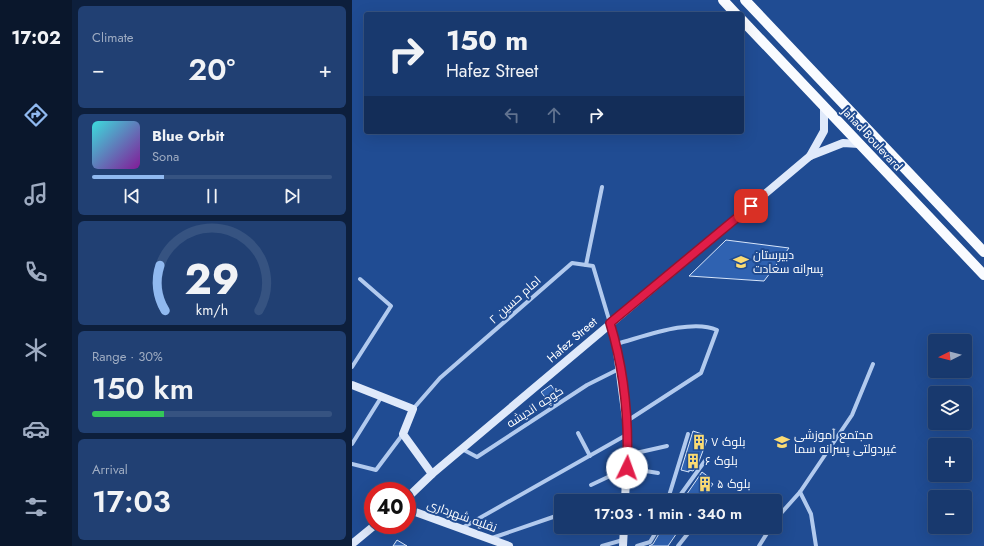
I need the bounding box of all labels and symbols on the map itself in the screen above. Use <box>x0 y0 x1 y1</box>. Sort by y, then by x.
street label: Jahad Boulevard <box>836 102 906 175</box>
pin <box>734 189 768 223</box>
place label: دبیرستان پسرانه سعادت <box>753 246 824 278</box>
school or university icon: دبیرستان پسرانه سعادت <box>732 253 750 271</box>
street label: امام حسین ۲ <box>485 272 545 328</box>
street label: Hafez Street <box>543 313 601 367</box>
north arrow <box>928 334 972 378</box>
street label: کوچه اندیشه <box>503 382 567 432</box>
place label: مجتمع آموزشی غیردولتی پسرانه سما <box>794 426 897 458</box>
building icon: بلوک ۷ <box>690 433 708 451</box>
place label: بلوک ۷ <box>711 433 745 451</box>
school or university icon: مجتمع آموزشی غیردولتی پسرانه سما <box>773 433 791 451</box>
position arrow <box>606 447 648 489</box>
building icon: بلوک ۶ <box>684 452 702 470</box>
place label: بلوک ۶ <box>705 452 738 470</box>
building icon: بلوک ۵ <box>696 475 714 493</box>
place label: بلوک ۵ <box>717 475 750 493</box>
speed limit sign: 40 <box>364 482 416 534</box>
street label: نقلیه شهرداری <box>425 495 499 537</box>

